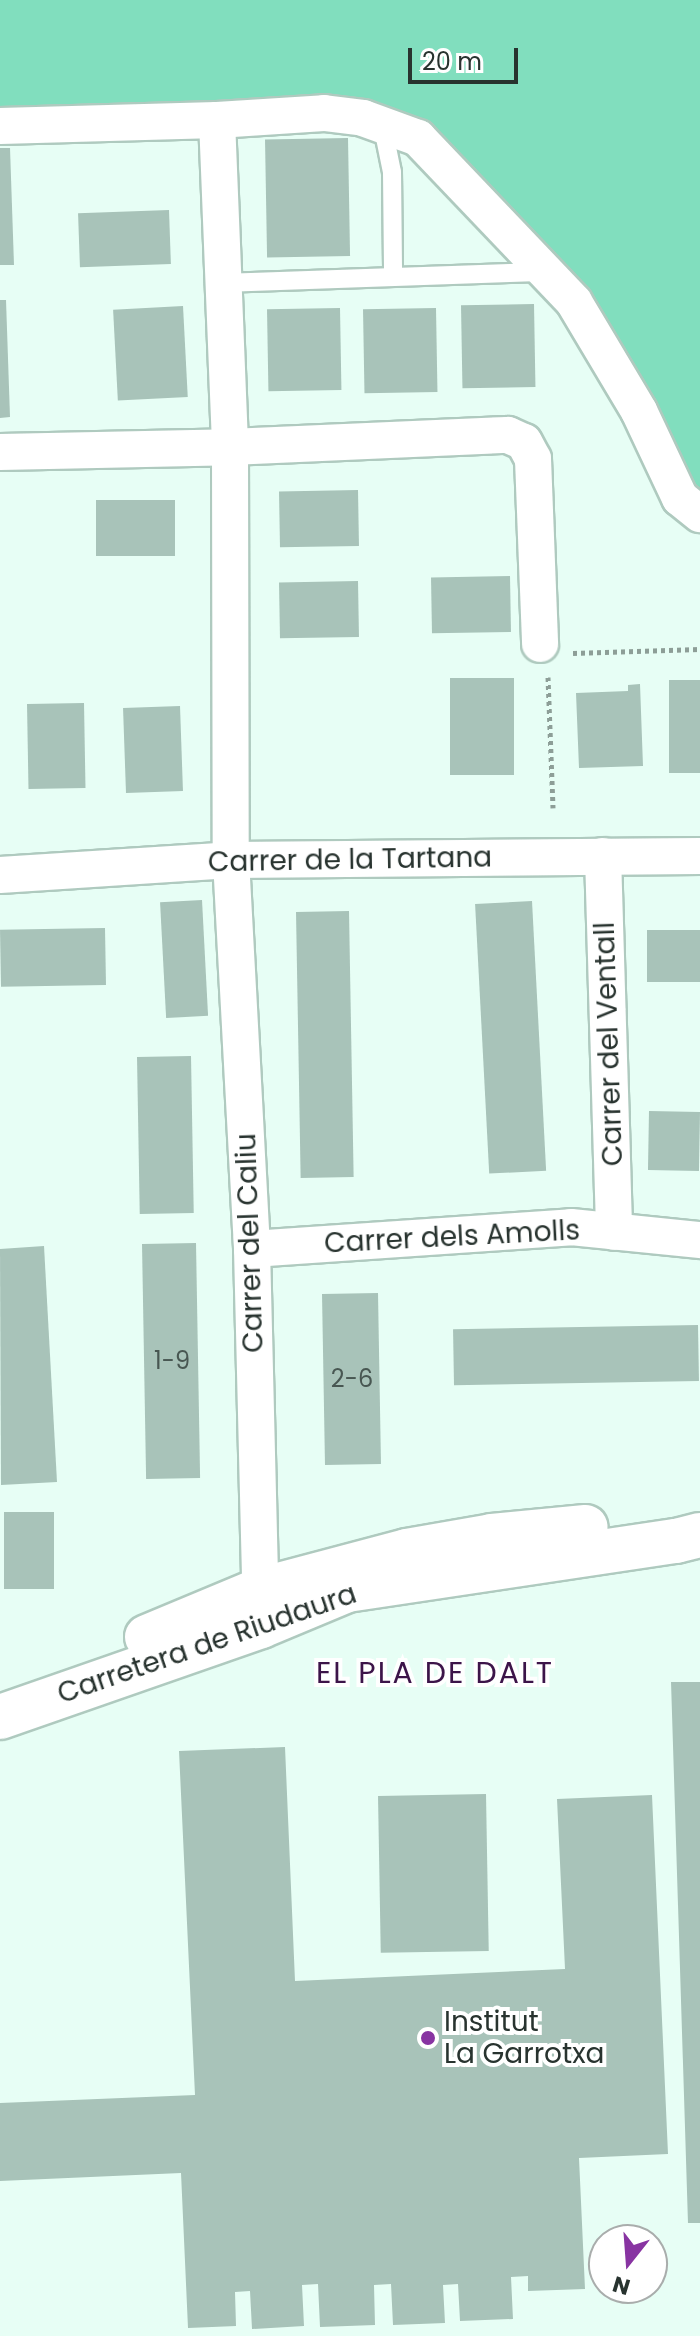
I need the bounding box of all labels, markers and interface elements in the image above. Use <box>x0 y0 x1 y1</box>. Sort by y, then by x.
scale bar <box>412 32 522 82</box>
text: 20 m <box>422 45 482 78</box>
street label: Carrer de la Tartana <box>208 841 492 879</box>
street label: Carrer del Ventall <box>588 921 630 1167</box>
street label: Carrer del Caliu <box>229 1133 271 1353</box>
street label: Carrer dels Amolls <box>323 1214 581 1260</box>
house number: 1-9 <box>154 1347 190 1375</box>
house number: 2-6 <box>331 1365 373 1393</box>
street label: Carretera de Riudaura <box>53 1577 361 1711</box>
district label: EL PLA DE DALT <box>316 1655 554 1691</box>
place label: Institut La Garrotxa <box>444 2005 605 2071</box>
marker: Institut La Garrotxa <box>419 2029 437 2047</box>
north arrow <box>588 2224 668 2304</box>
text: N <box>609 2268 634 2303</box>

